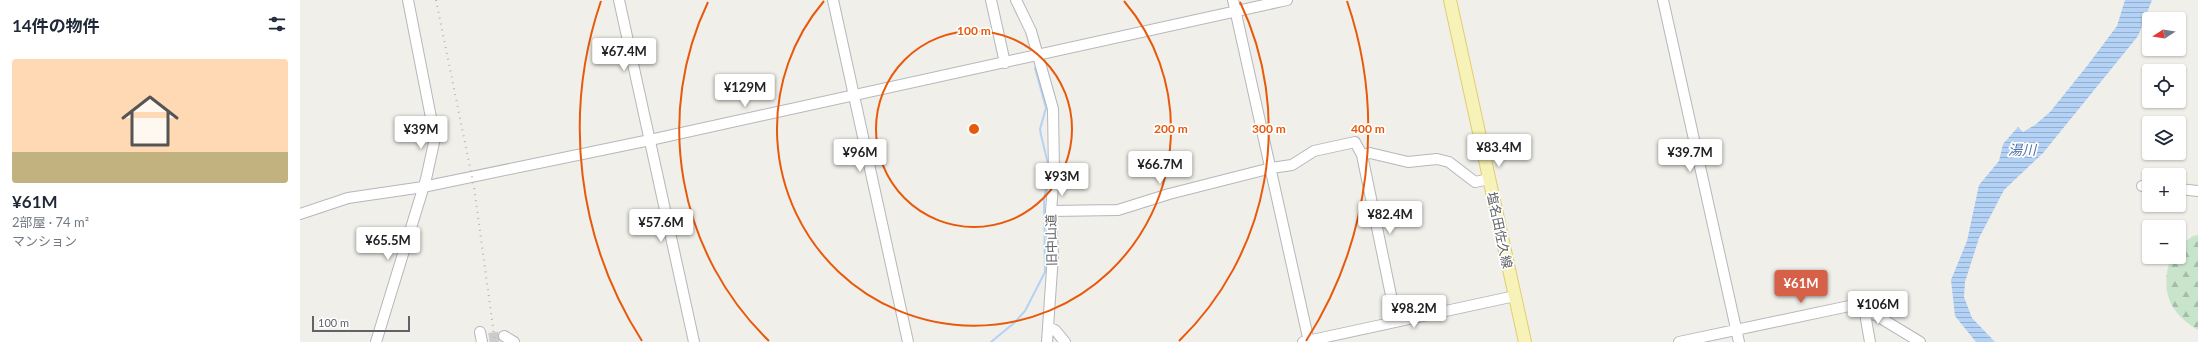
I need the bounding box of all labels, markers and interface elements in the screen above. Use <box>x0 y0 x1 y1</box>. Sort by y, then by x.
north arrow <box>2142 12 2186 56</box>
map controls <box>2142 12 2186 264</box>
icon: filters <box>266 13 288 35</box>
text: 14件の物件 <box>12 15 100 36</box>
text: 100 m <box>957 23 991 38</box>
pin: ¥67.4M <box>591 38 657 72</box>
text: ¥67.4M <box>601 43 647 59</box>
button: locate <box>2142 64 2186 108</box>
pin: ¥129M <box>717 74 773 108</box>
text: ¥129M <box>724 79 766 95</box>
icon: home <box>114 85 186 157</box>
pin: ¥39M <box>397 116 445 150</box>
button: layers <box>2142 116 2186 160</box>
text: ¥39M <box>404 121 438 137</box>
text: 200 m <box>1154 121 1188 136</box>
text: 300 m <box>1252 121 1286 136</box>
text: 400 m <box>1351 121 1385 136</box>
centre of rings <box>967 122 981 136</box>
pin: ¥83.4M <box>1466 134 1532 168</box>
pin: ¥96M <box>836 139 884 173</box>
text: ¥83.4M <box>1476 139 1522 155</box>
pin: ¥39.7M <box>1657 139 1723 173</box>
water label: 湯川 <box>2008 141 2038 158</box>
text: ¥96M <box>843 144 877 160</box>
text: ¥39.7M <box>1667 144 1713 160</box>
pin: ¥66.7M <box>1127 151 1193 185</box>
text: ¥66.7M <box>1137 156 1183 172</box>
pin: ¥93M <box>1038 163 1086 197</box>
text: ¥93M <box>1045 168 1079 184</box>
button: + <box>2142 168 2186 212</box>
street label: 塩名田佐久線 <box>1484 190 1516 270</box>
text: ¥61M <box>12 191 58 212</box>
pin: ¥82.4M <box>1357 201 1423 235</box>
text: ¥82.4M <box>1367 206 1413 222</box>
pin: ¥57.6M <box>628 209 694 243</box>
text: 2部屋 · 74 m² <box>12 214 89 230</box>
text: ¥57.6M <box>638 214 684 230</box>
street label: 旧中山道 <box>1043 214 1059 266</box>
button: − <box>2142 220 2186 264</box>
pin: ¥65.5M <box>355 227 421 261</box>
text: ¥65.5M <box>365 232 411 248</box>
text: マンション <box>12 233 77 249</box>
pin: ¥61M <box>1777 270 1825 304</box>
text: ¥61M <box>1784 275 1818 291</box>
pin: ¥106M <box>1850 291 1906 325</box>
pin: ¥98.2M <box>1381 295 1447 329</box>
text: ¥106M <box>1857 296 1899 312</box>
text: ¥98.2M <box>1391 300 1437 316</box>
scale bar <box>312 314 410 333</box>
text: 100 m <box>318 316 349 329</box>

